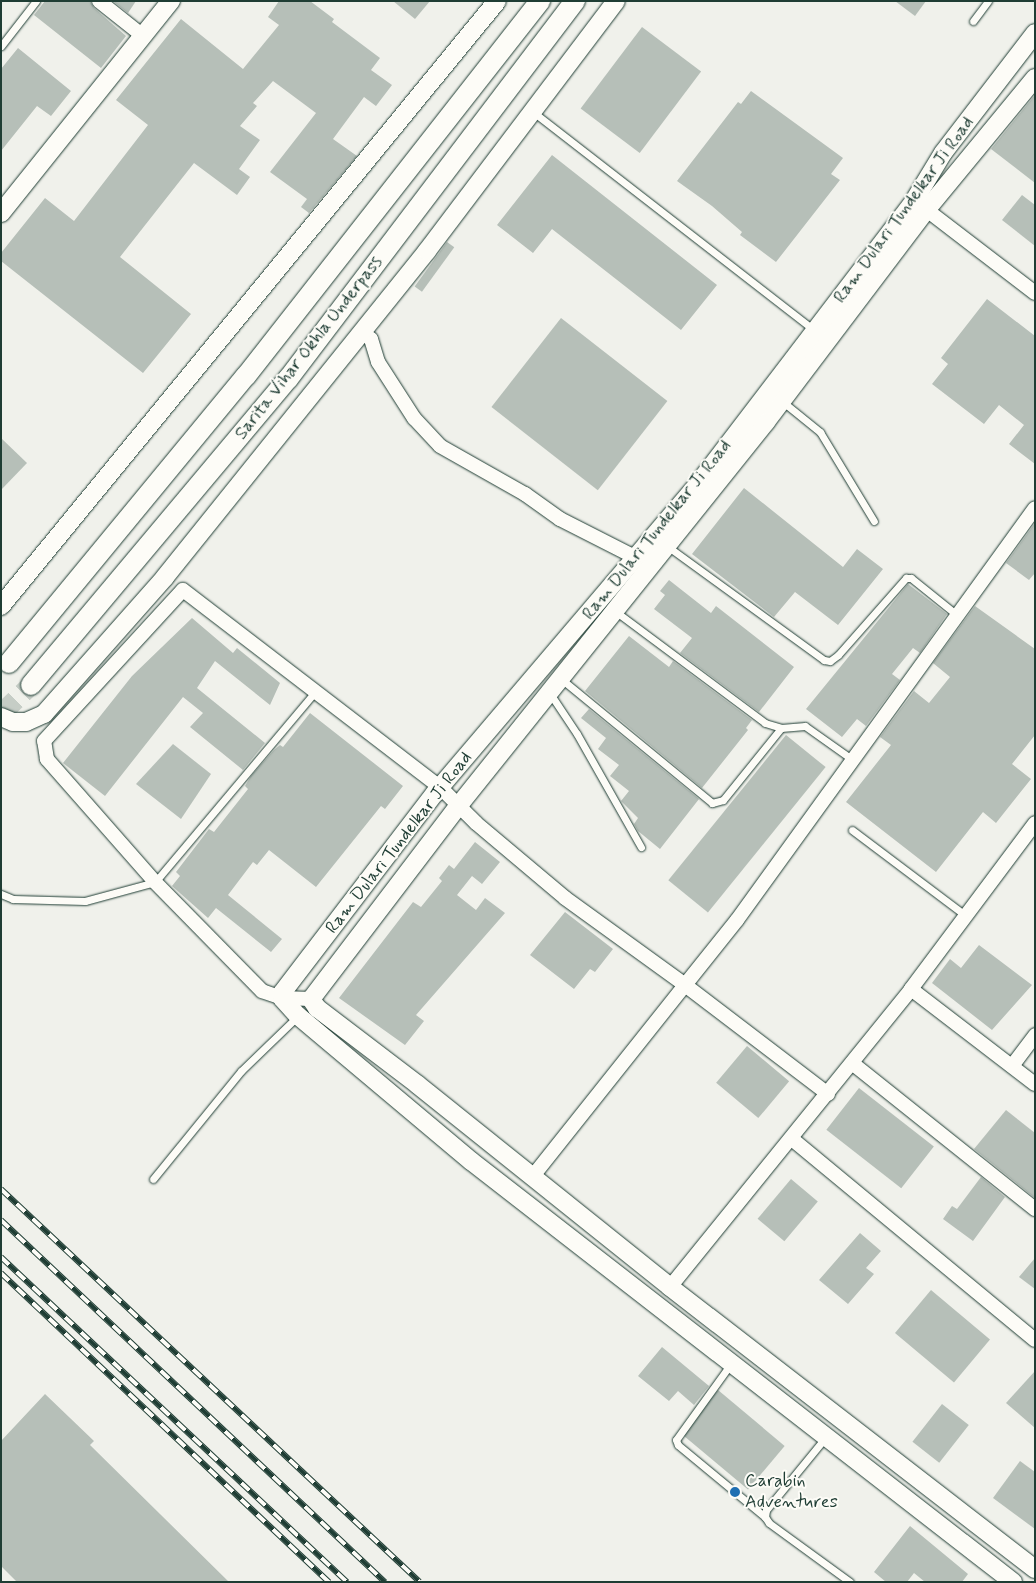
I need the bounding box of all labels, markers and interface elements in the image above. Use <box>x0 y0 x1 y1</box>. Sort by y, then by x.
street label: Ram Dulari Tundelkar Ji Road <box>827 110 981 310</box>
street label: Sarita Vihar Okhla Underpass <box>230 251 388 445</box>
street label: Ram Dulari Tundelkar Ji Road <box>576 433 738 627</box>
street label: Ram Dulari Tundelkar Ji Road <box>319 745 479 941</box>
place label: Carabin Adventures <box>745 1471 838 1514</box>
marker: Carabin Adventures <box>729 1486 741 1498</box>

